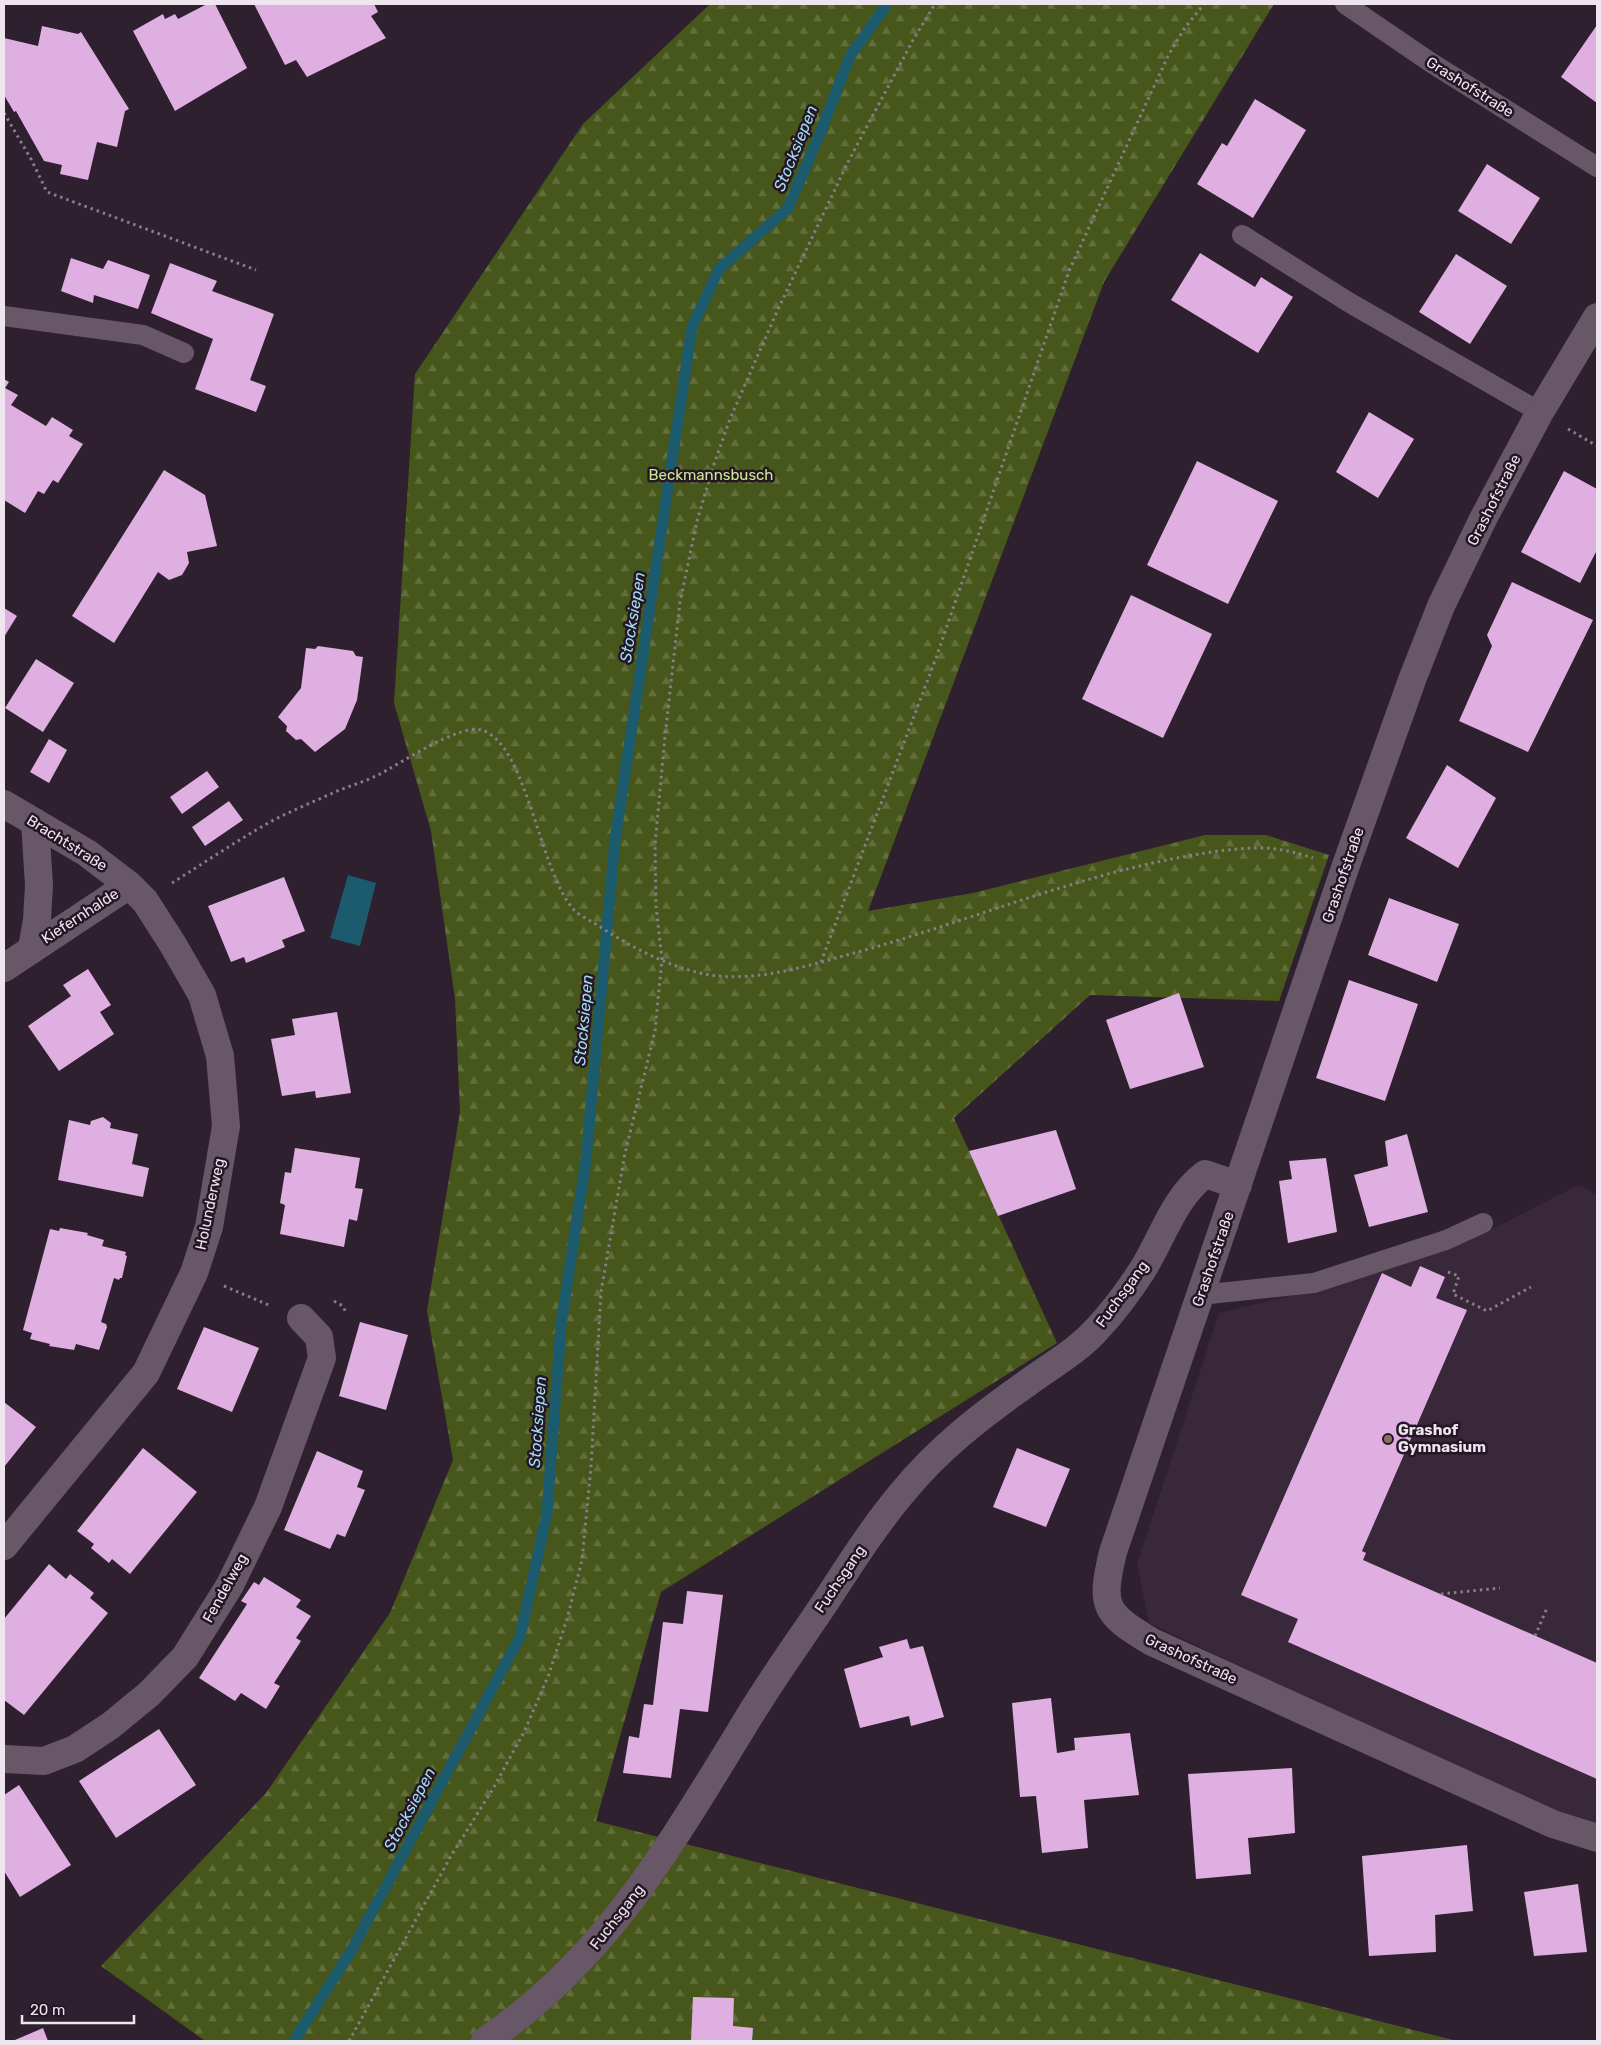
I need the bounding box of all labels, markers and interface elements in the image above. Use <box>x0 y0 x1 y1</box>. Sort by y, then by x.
street label: Grashofstraße <box>1423 53 1517 121</box>
water label: Stocksiepen <box>770 102 821 194</box>
street label: Grashofstraße <box>1463 451 1525 549</box>
park label: Beckmannsbusch <box>649 466 773 484</box>
water label: Stocksiepen <box>616 570 649 664</box>
street label: Brachtstraße <box>23 811 111 875</box>
street label: Grashofstraße <box>1318 825 1368 925</box>
street label: Kiefernhalde <box>38 884 122 948</box>
water label: Stocksiepen <box>570 974 597 1066</box>
street label: Holunderweg <box>191 1156 229 1252</box>
street label: Grashofstraße <box>1188 1209 1238 1309</box>
street label: Fuchsgang <box>1092 1257 1152 1331</box>
water label: Stocksiepen <box>525 1376 550 1468</box>
place label: Grashof Gymnasium <box>1398 1421 1486 1456</box>
marker: Grashof Gymnasium <box>1382 1433 1394 1445</box>
street label: Fuchsgang <box>811 1542 869 1616</box>
street label: Fendelweg <box>199 1550 251 1626</box>
street label: Grashofstraße <box>1142 1630 1240 1688</box>
water label: Stocksiepen <box>380 1764 439 1854</box>
street label: Fuchsgang <box>586 1881 648 1953</box>
scale bar <box>22 1992 135 2024</box>
text: 20 m <box>30 2001 65 2019</box>

